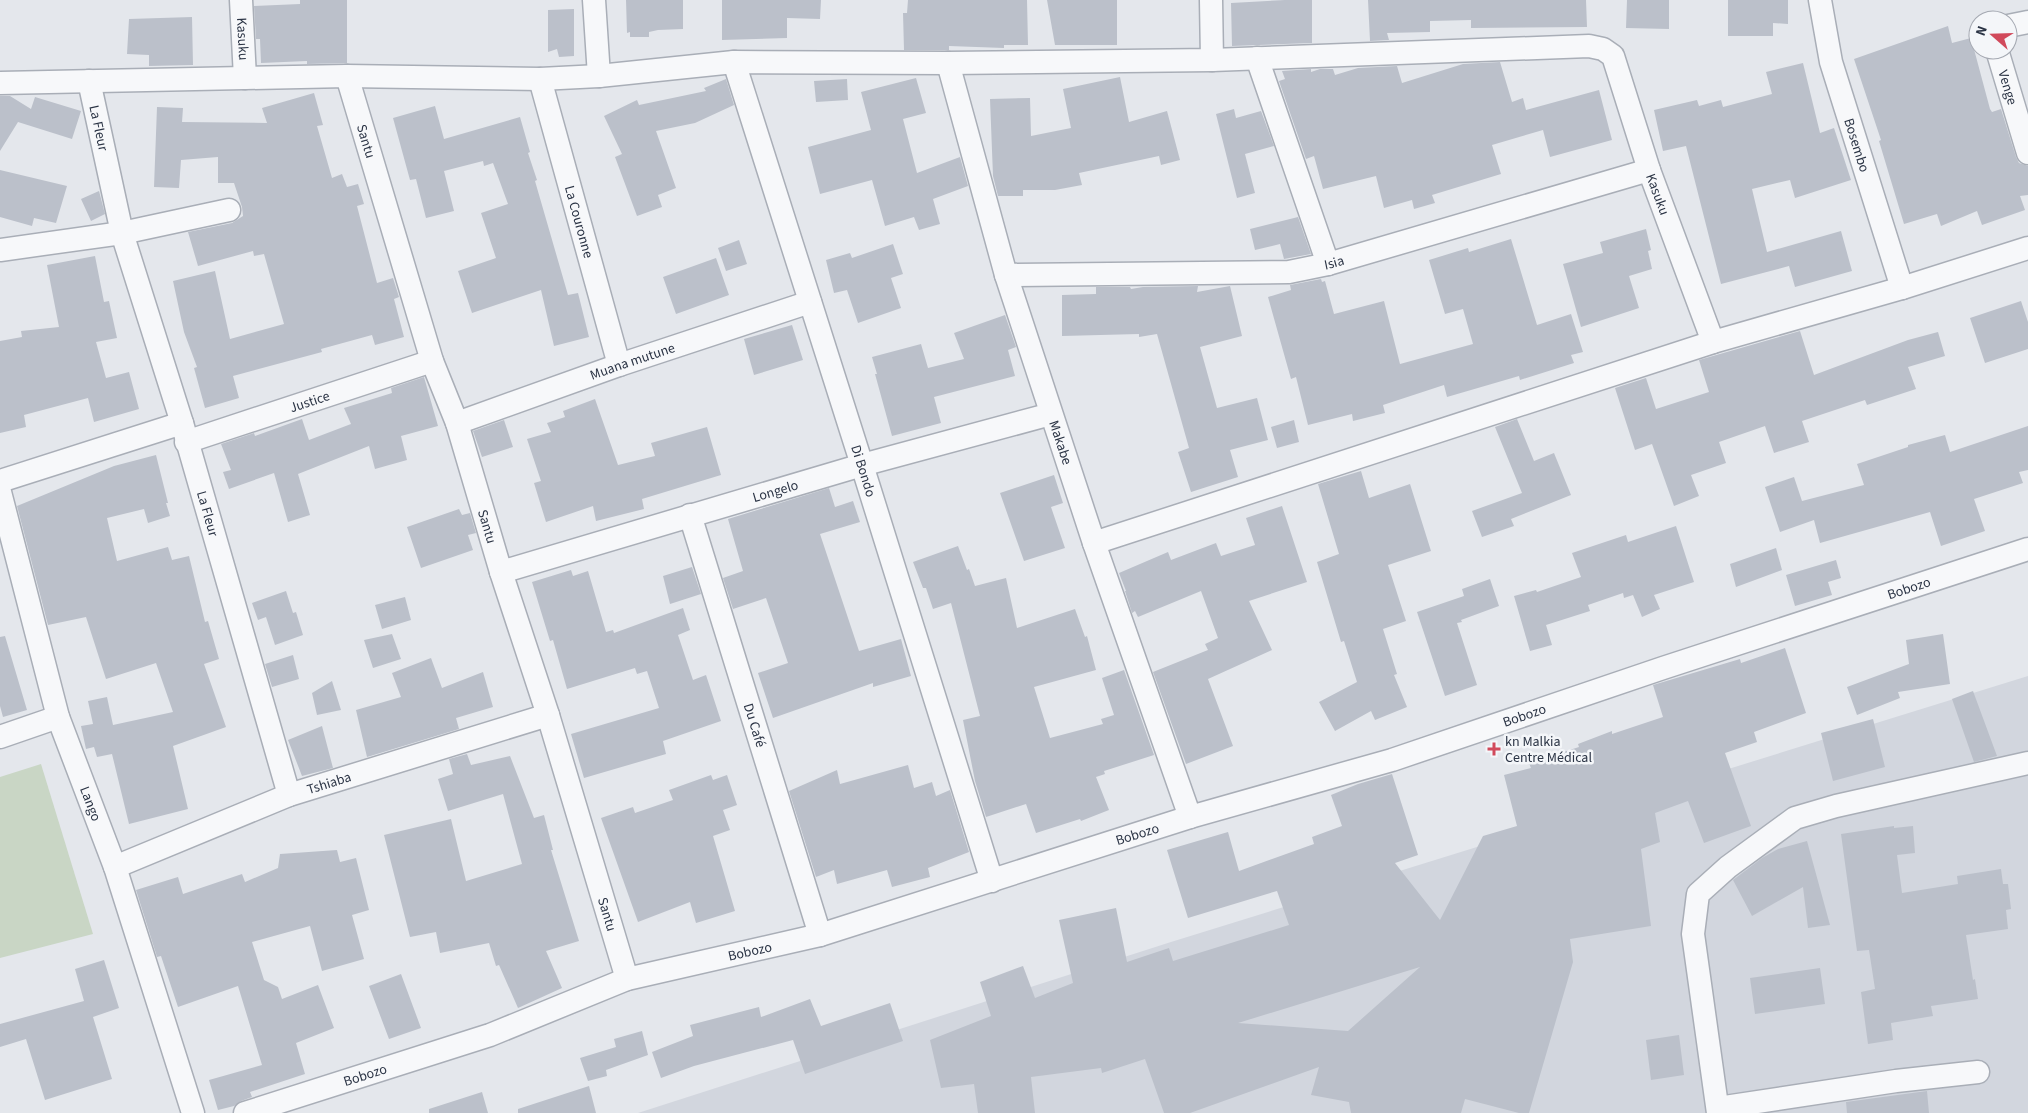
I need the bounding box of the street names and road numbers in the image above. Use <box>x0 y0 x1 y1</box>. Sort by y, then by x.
street label: Kasuku <box>231 17 253 61</box>
street label: Venge <box>1993 68 2022 108</box>
street label: La Fleur <box>83 103 113 153</box>
street label: Bosembo <box>1838 116 1874 175</box>
street label: Santu <box>351 122 380 161</box>
street label: Kasuku <box>1640 171 1674 218</box>
street label: La Couronne <box>559 183 598 261</box>
street label: Isia <box>1322 251 1347 276</box>
street label: Muana mutune <box>587 338 678 386</box>
street label: Justice <box>287 386 333 418</box>
street label: Makabe <box>1043 418 1077 468</box>
street label: Di Bondo <box>845 443 880 500</box>
street label: Longelo <box>750 475 801 508</box>
street label: La Fleur <box>191 489 223 539</box>
street label: Santu <box>472 507 501 546</box>
street label: Bobozo <box>1885 572 1933 605</box>
street label: Bobozo <box>1500 699 1549 733</box>
street label: Du Café <box>738 701 770 750</box>
street label: Tshiaba <box>305 767 354 800</box>
street label: Lango <box>74 784 106 824</box>
street label: Bobozo <box>1113 819 1162 851</box>
street label: Santu <box>592 895 621 934</box>
street label: Bobozo <box>726 937 774 967</box>
street label: Bobozo <box>341 1059 390 1092</box>

